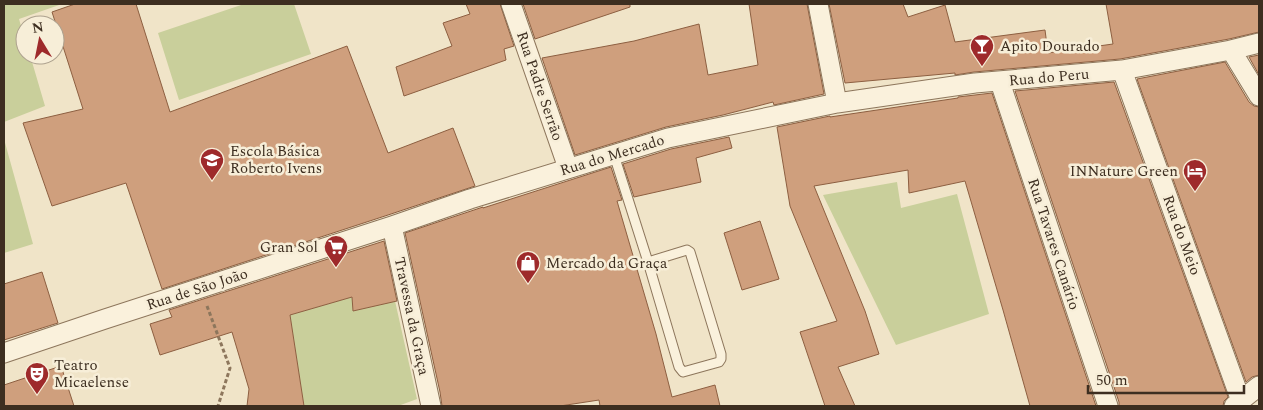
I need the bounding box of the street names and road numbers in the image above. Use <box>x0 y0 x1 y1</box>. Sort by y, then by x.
street label: Rua Padre Serrão <box>510 28 569 144</box>
street label: Rua do Peru <box>1008 63 1090 92</box>
street label: Rua do Mercado <box>557 129 667 182</box>
street label: Rua Tavares Canário <box>1021 175 1086 313</box>
street label: Rua do Meio <box>1156 192 1207 279</box>
street label: Travessa da Graça <box>388 255 435 378</box>
street label: Rua de São João <box>143 262 251 317</box>

